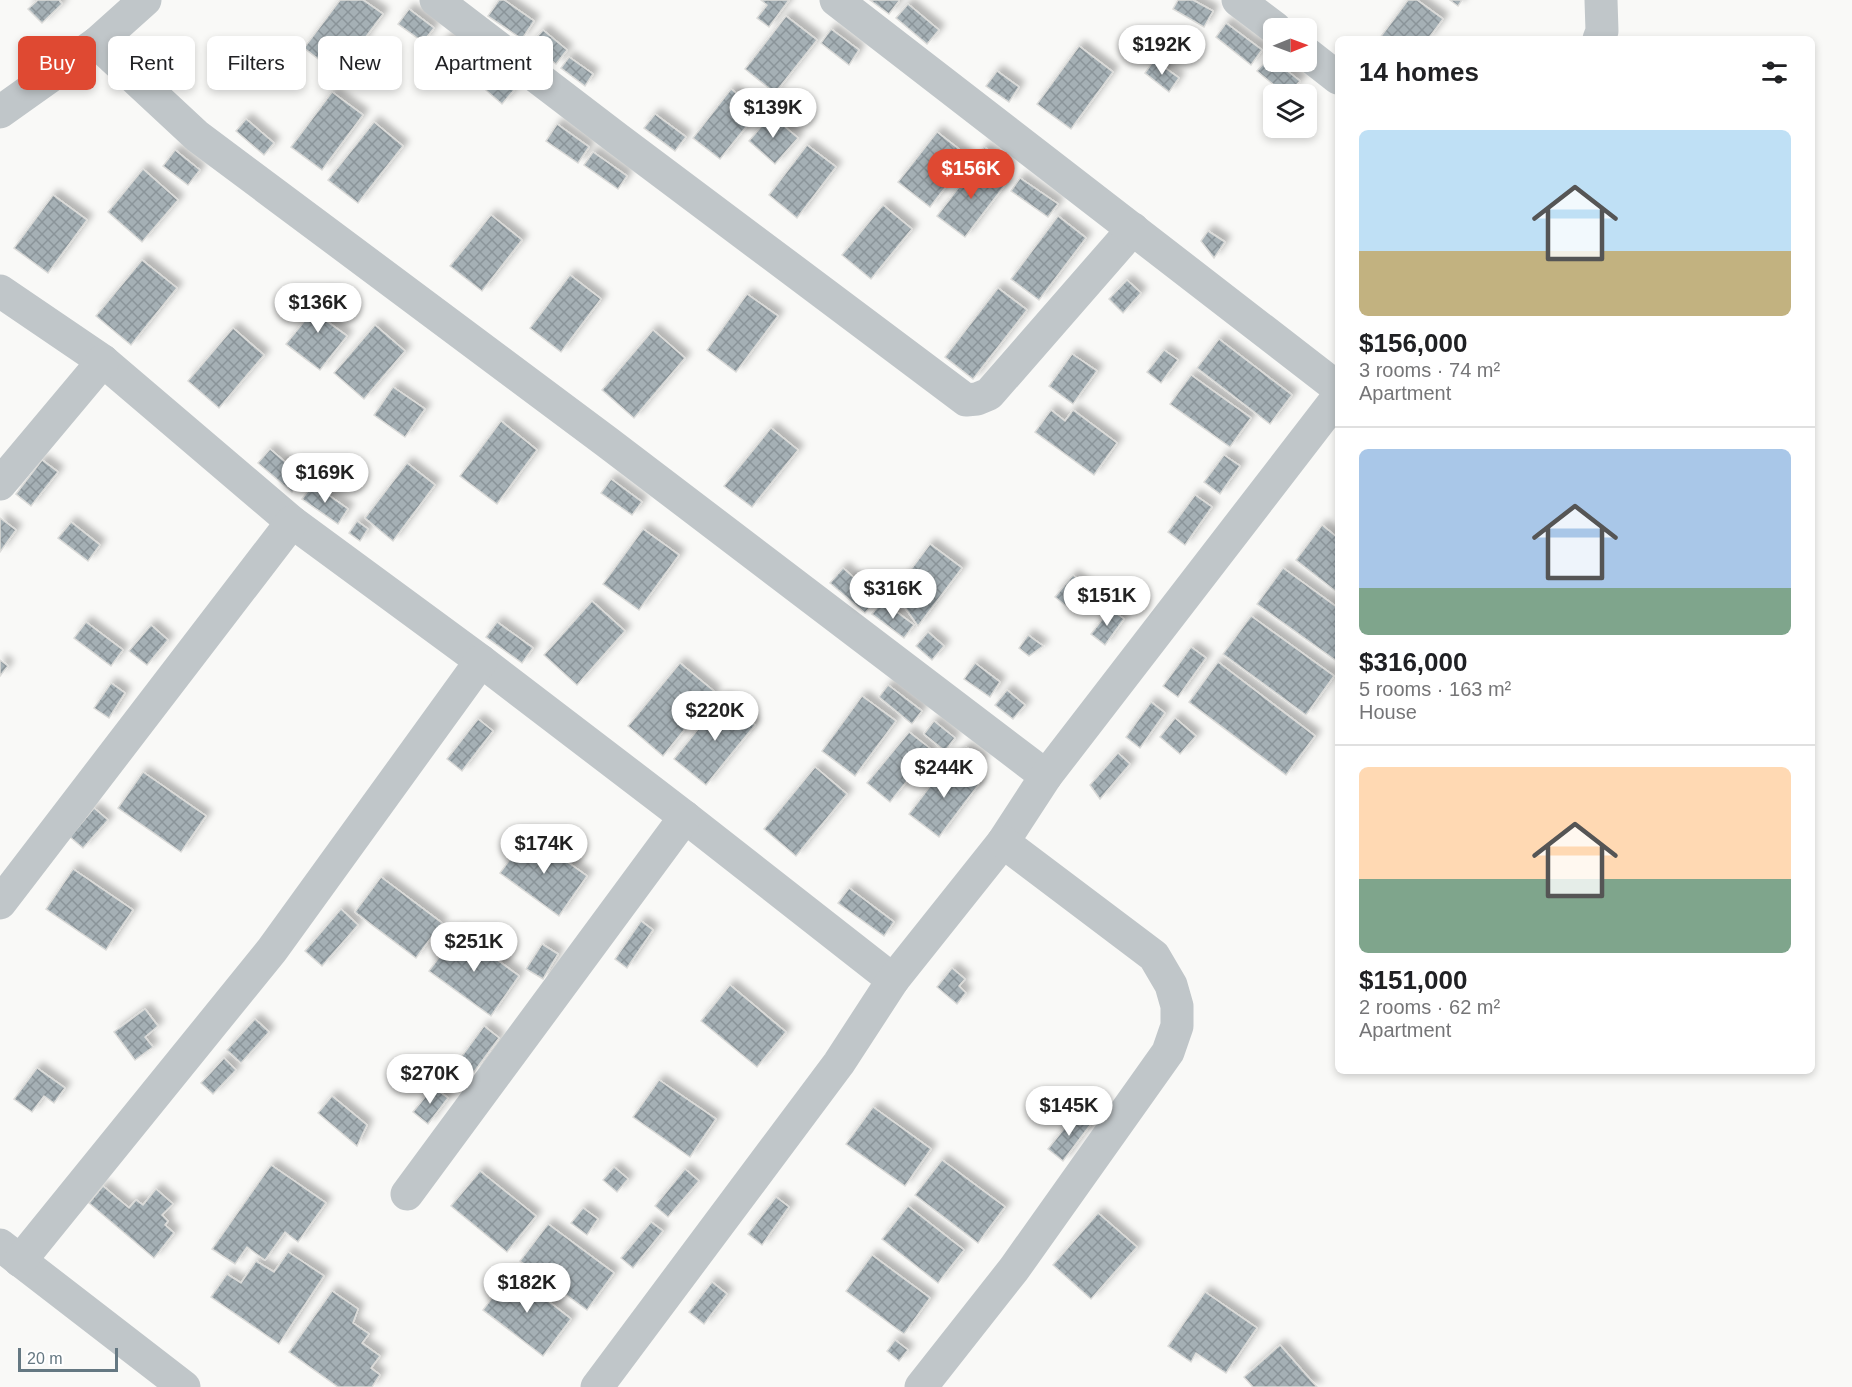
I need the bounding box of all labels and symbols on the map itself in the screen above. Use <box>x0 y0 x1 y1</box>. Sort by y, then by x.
north arrow <box>1263 18 1317 72</box>
pin: $192K <box>1120 25 1204 76</box>
pin: $139K <box>731 88 815 139</box>
pin: $156K <box>929 149 1013 200</box>
pin: $136K <box>276 283 360 334</box>
pin: $169K <box>283 453 367 504</box>
pin: $316K <box>851 569 935 620</box>
pin: $151K <box>1065 576 1149 627</box>
pin: $220K <box>673 691 757 742</box>
pin: $244K <box>902 748 986 799</box>
pin: $174K <box>502 824 586 875</box>
pin: $251K <box>432 922 516 973</box>
pin: $270K <box>388 1054 472 1105</box>
pin: $145K <box>1027 1086 1111 1137</box>
pin: $182K <box>485 1263 569 1314</box>
scale bar <box>18 1345 118 1372</box>

